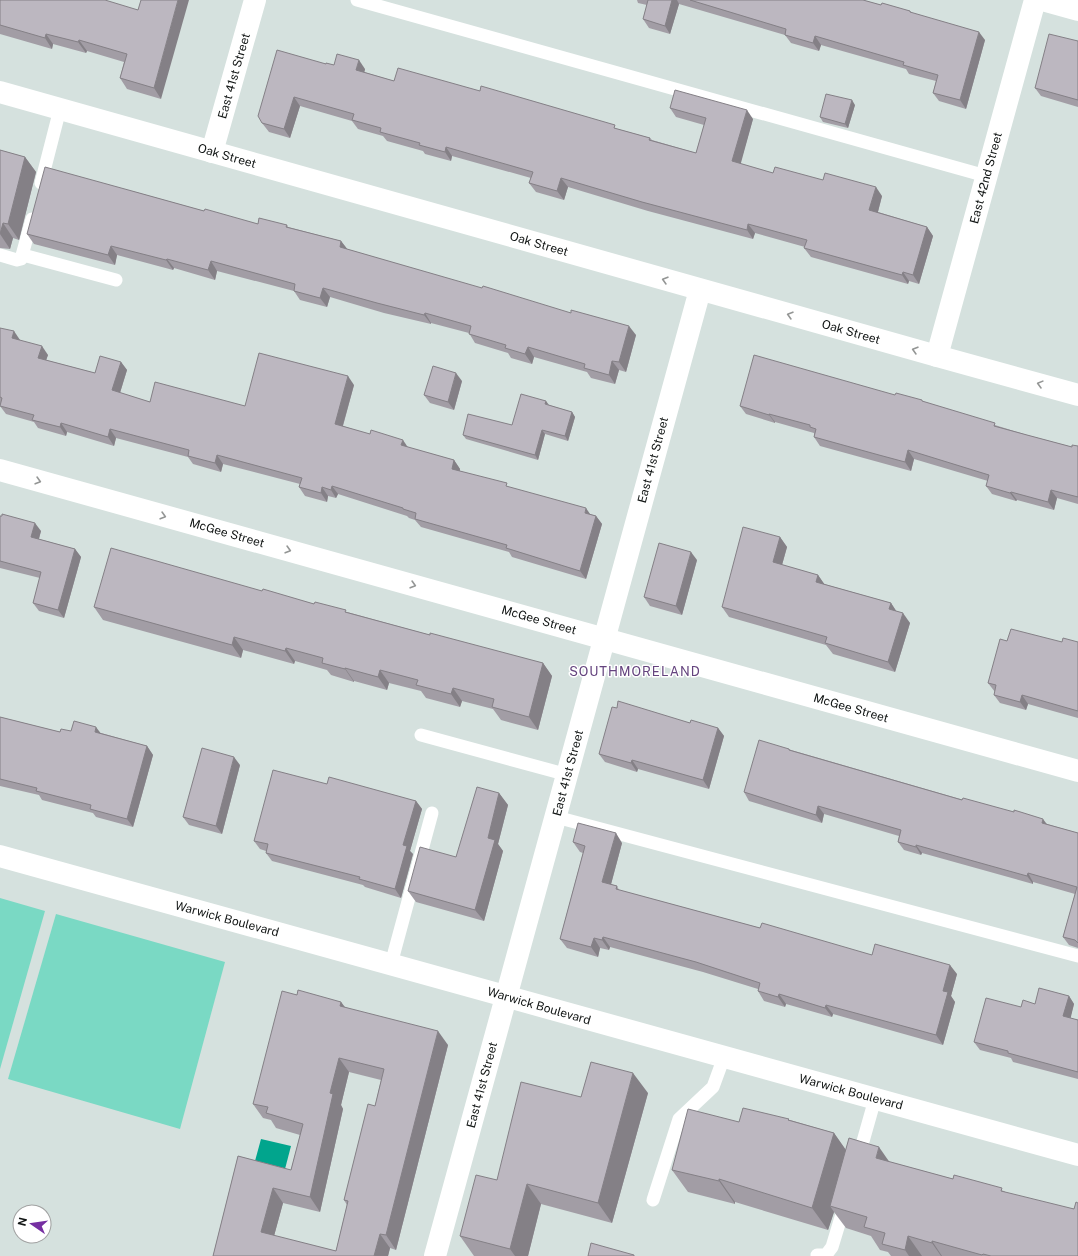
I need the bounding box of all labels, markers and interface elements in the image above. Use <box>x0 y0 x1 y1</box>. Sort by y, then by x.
street label: East 41st Street <box>215 31 253 120</box>
street label: East 42nd Street <box>967 130 1005 225</box>
street label: Oak Street <box>196 141 258 171</box>
street label: Oak Street <box>508 229 570 259</box>
one-way arrow <box>661 276 668 285</box>
one-way arrow <box>787 311 794 320</box>
street label: Oak Street <box>820 317 882 347</box>
one-way arrow <box>912 346 919 355</box>
one-way arrow <box>1037 381 1044 389</box>
street label: East 41st Street <box>635 415 671 505</box>
one-way arrow <box>34 476 41 485</box>
one-way arrow <box>160 511 166 519</box>
street label: McGee Street <box>188 516 266 550</box>
one-way arrow <box>285 546 291 554</box>
one-way arrow <box>410 580 417 589</box>
street label: McGee Street <box>500 603 578 637</box>
district label: SOUTHMORELAND <box>569 664 701 679</box>
street label: McGee Street <box>812 691 890 725</box>
street label: East 41st Street <box>550 728 586 818</box>
street label: Warwick Boulevard <box>173 898 281 940</box>
street label: Warwick Boulevard <box>486 985 592 1027</box>
street label: East 41st Street <box>464 1040 500 1130</box>
street label: Warwick Boulevard <box>797 1071 905 1113</box>
north arrow <box>12 1204 52 1244</box>
text: N <box>15 1216 29 1227</box>

